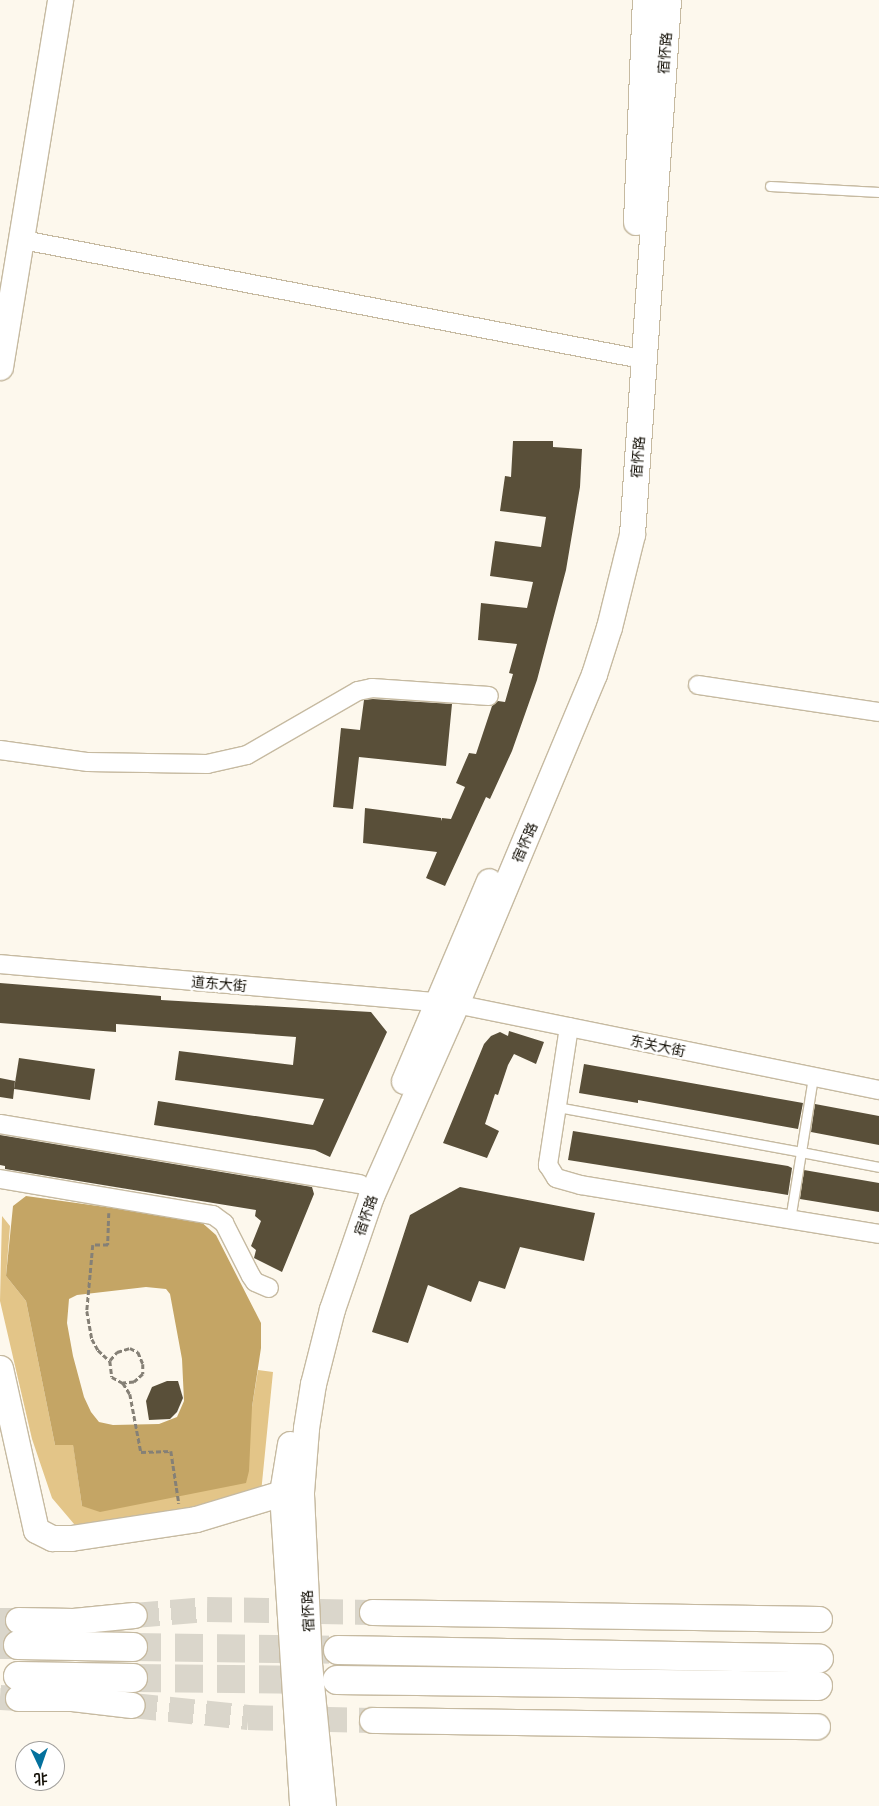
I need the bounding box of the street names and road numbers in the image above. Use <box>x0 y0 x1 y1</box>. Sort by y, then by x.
street label: 宿怀路 <box>654 31 674 75</box>
street label: 宿怀路 <box>627 435 647 479</box>
street label: 宿怀路 <box>508 819 540 865</box>
street label: 道东大街 <box>190 972 248 994</box>
street label: 东关大街 <box>629 1031 687 1059</box>
street label: 宿怀路 <box>350 1192 380 1238</box>
street label: 宿怀路 <box>298 1590 316 1632</box>

